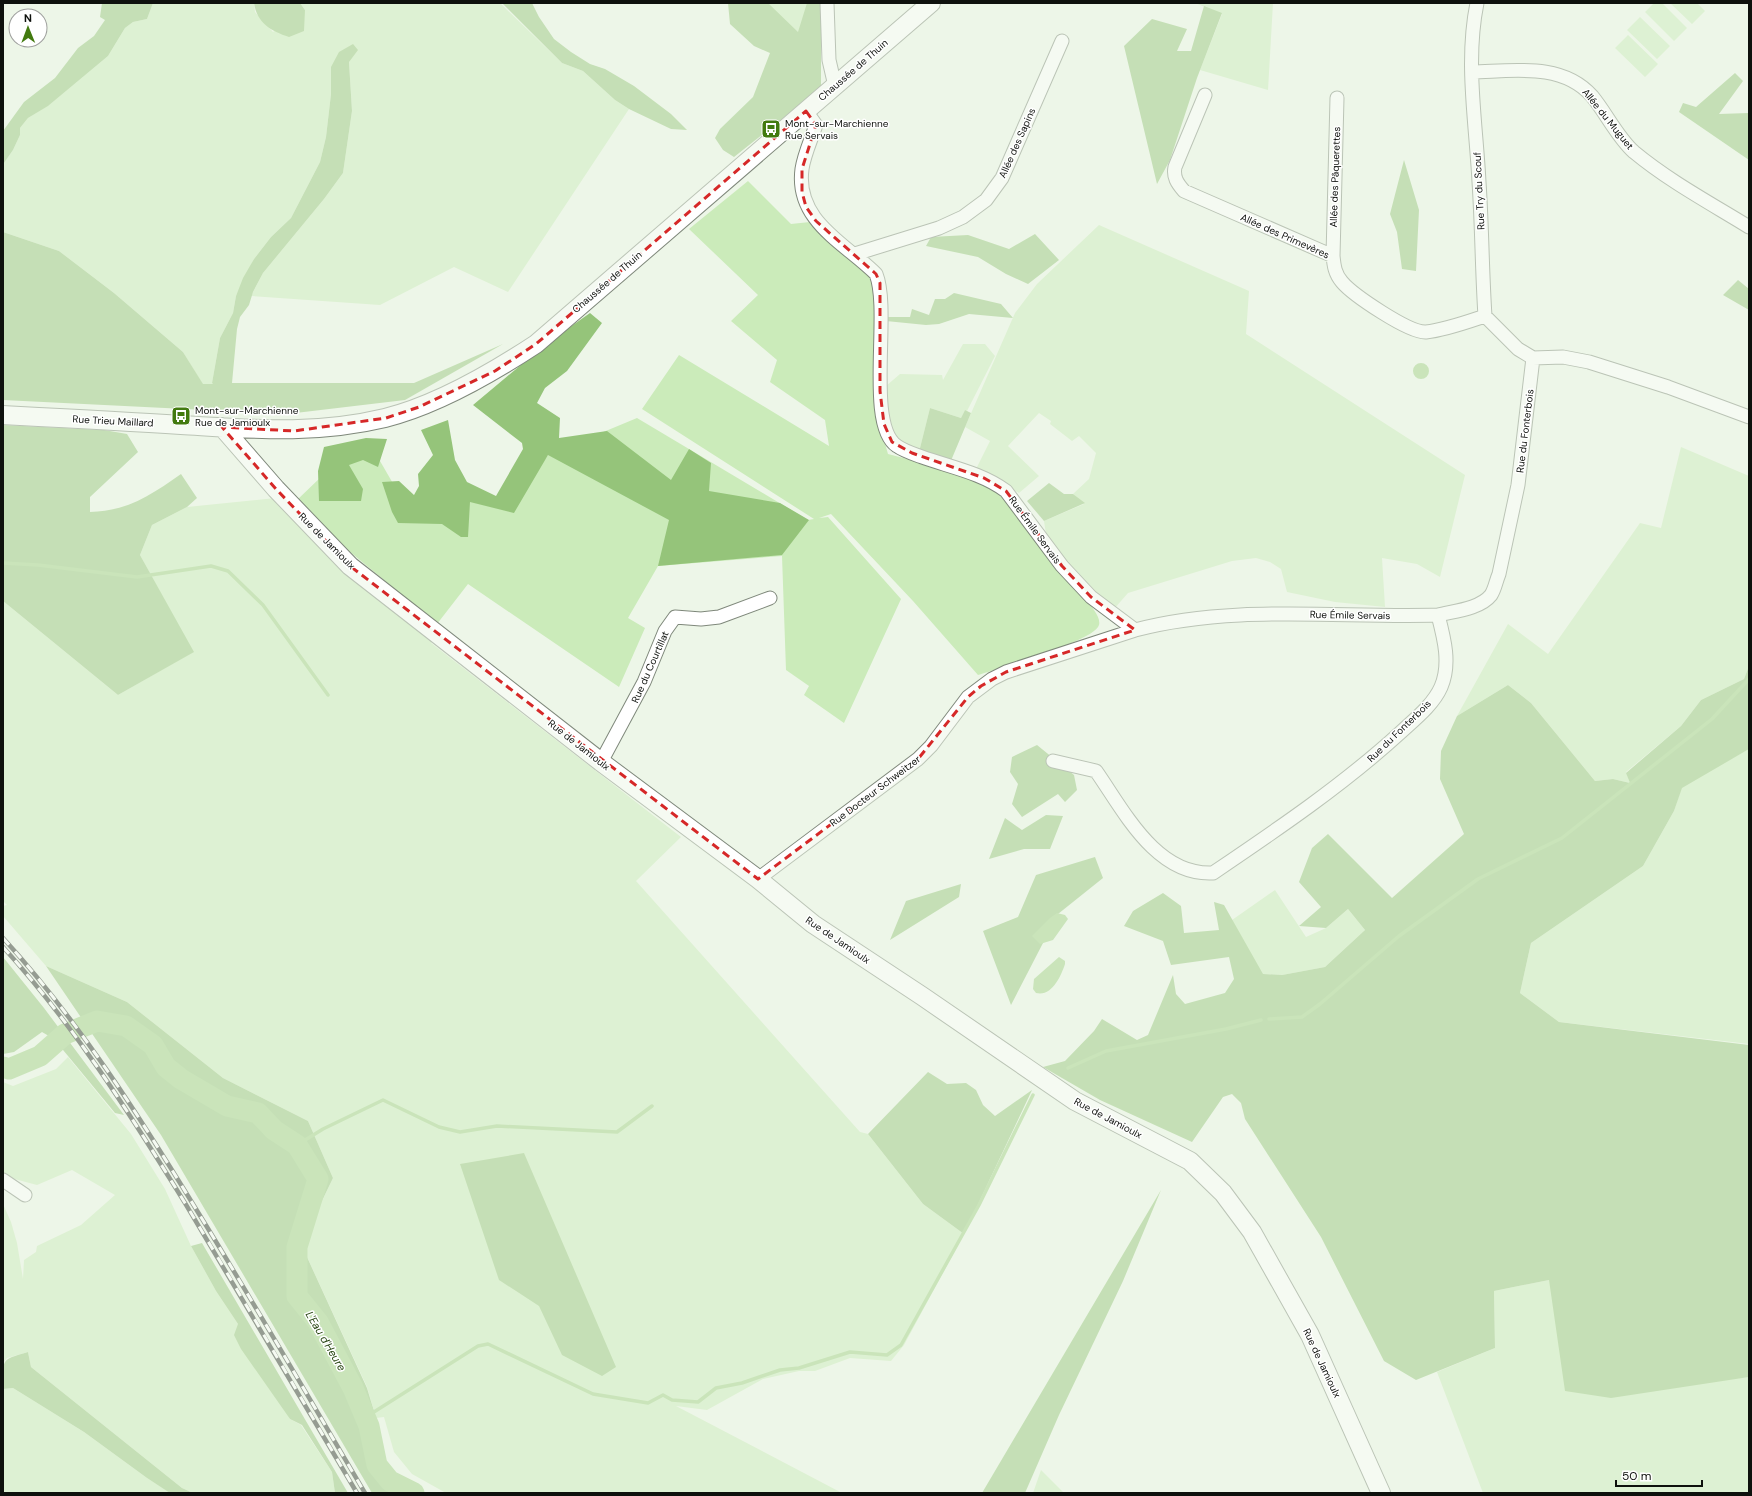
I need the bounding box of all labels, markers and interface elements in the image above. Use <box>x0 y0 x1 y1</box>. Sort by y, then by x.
north arrow <box>8 8 48 48</box>
text: N <box>24 11 32 25</box>
street label: Chaussée de Thuin <box>816 36 891 104</box>
street label: Allée du Muguet <box>1579 86 1637 152</box>
street label: Allée des Sapins <box>996 106 1038 180</box>
place label: Mont-sur-Marchienne Rue Servais <box>785 117 889 142</box>
bus stop icon: Mont-sur-Marchienne Rue Servais <box>760 118 782 140</box>
street label: Allée des Pâquerettes <box>1327 126 1343 228</box>
street label: Rue Try du Scouf <box>1470 151 1488 230</box>
street label: Allée des Primevères <box>1239 211 1331 261</box>
street label: Chaussée de Thuin <box>570 248 645 316</box>
street label: Rue du Fonterbois <box>1513 388 1537 474</box>
place label: Mont-sur-Marchienne Rue de Jamioulx <box>195 404 299 429</box>
bus stop icon: Mont-sur-Marchienne Rue de Jamioulx <box>170 405 192 427</box>
street label: Rue Trieu Maillard <box>72 412 154 430</box>
street label: Rue Émile Servais <box>1006 494 1064 566</box>
street label: Rue de Jamioulx <box>296 510 358 572</box>
street label: Rue Émile Servais <box>1310 608 1390 622</box>
street label: Rue du Courtillat <box>628 629 672 705</box>
street label: Rue du Fonterbois <box>1364 697 1434 765</box>
street label: Rue de Jamioulx <box>545 717 613 773</box>
street label: Rue Docteur Schweitzer <box>827 752 923 829</box>
street label: Rue de Jamioulx <box>803 914 873 966</box>
street label: Rue de Jamioulx <box>1072 1095 1144 1141</box>
water label: L'Eau d'Heure <box>303 1309 349 1373</box>
street label: Rue de Jamioulx <box>1300 1326 1344 1400</box>
scale bar <box>1616 1462 1702 1488</box>
text: 50 m <box>1622 1468 1651 1484</box>

